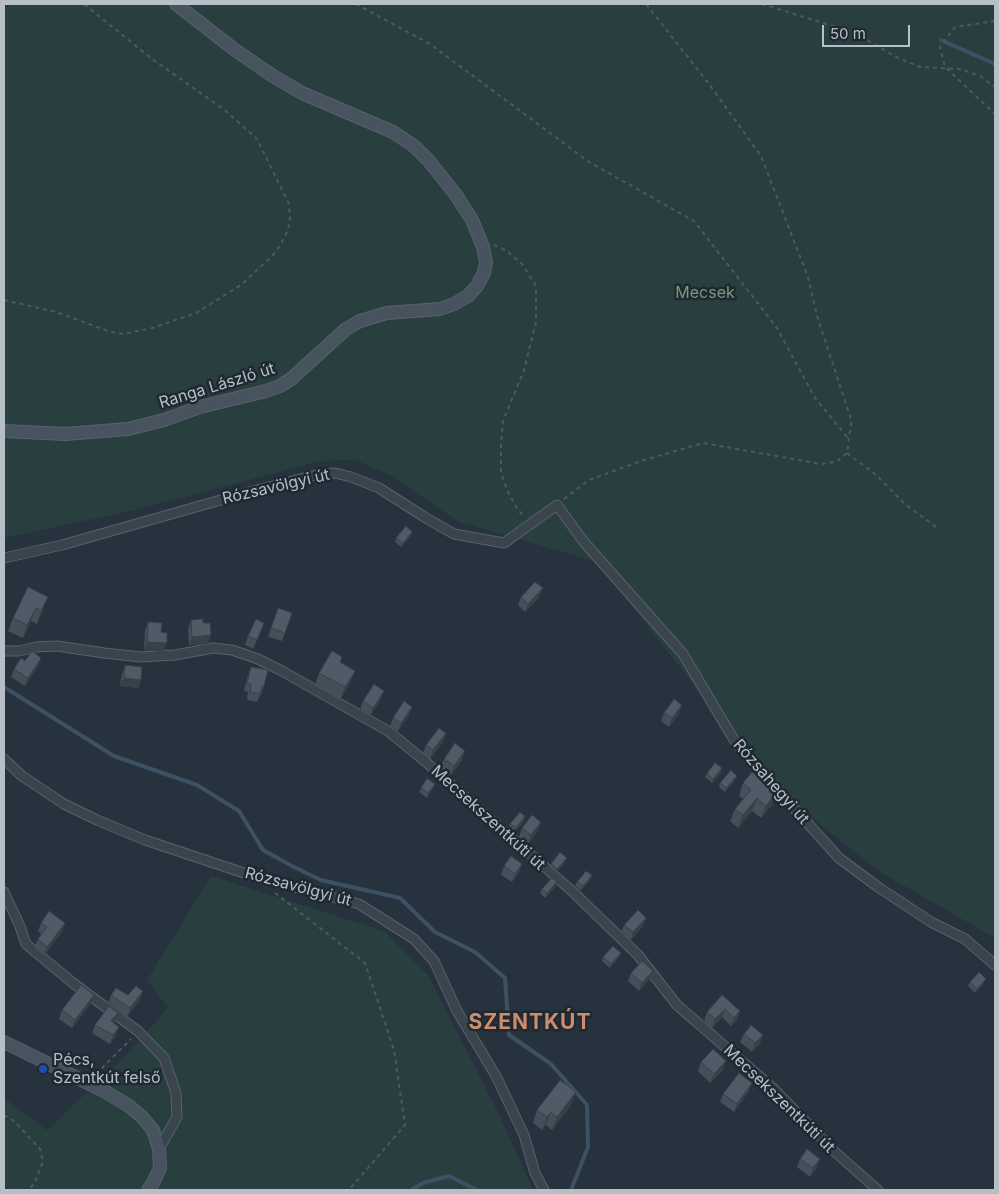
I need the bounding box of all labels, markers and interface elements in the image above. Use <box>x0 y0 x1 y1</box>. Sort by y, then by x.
scale bar <box>824 15 912 47</box>
text: 50 m <box>830 24 866 43</box>
park label: Mecsek <box>675 283 735 303</box>
street label: Ranga László út <box>157 359 277 413</box>
street label: Rózsavölgyi út <box>221 465 331 509</box>
street label: Rózsahegyi út <box>729 736 813 828</box>
street label: Mecsekszentkúti út <box>427 762 549 874</box>
street label: Rózsavölgyi út <box>243 864 353 910</box>
district label: SZENTKÚT <box>468 1010 592 1036</box>
street label: Mecsekszentkúti út <box>719 1041 839 1157</box>
place label: Pécs, Szentkút felső <box>53 1050 161 1088</box>
marker: Pécs, Szentkút felső <box>37 1063 49 1075</box>

